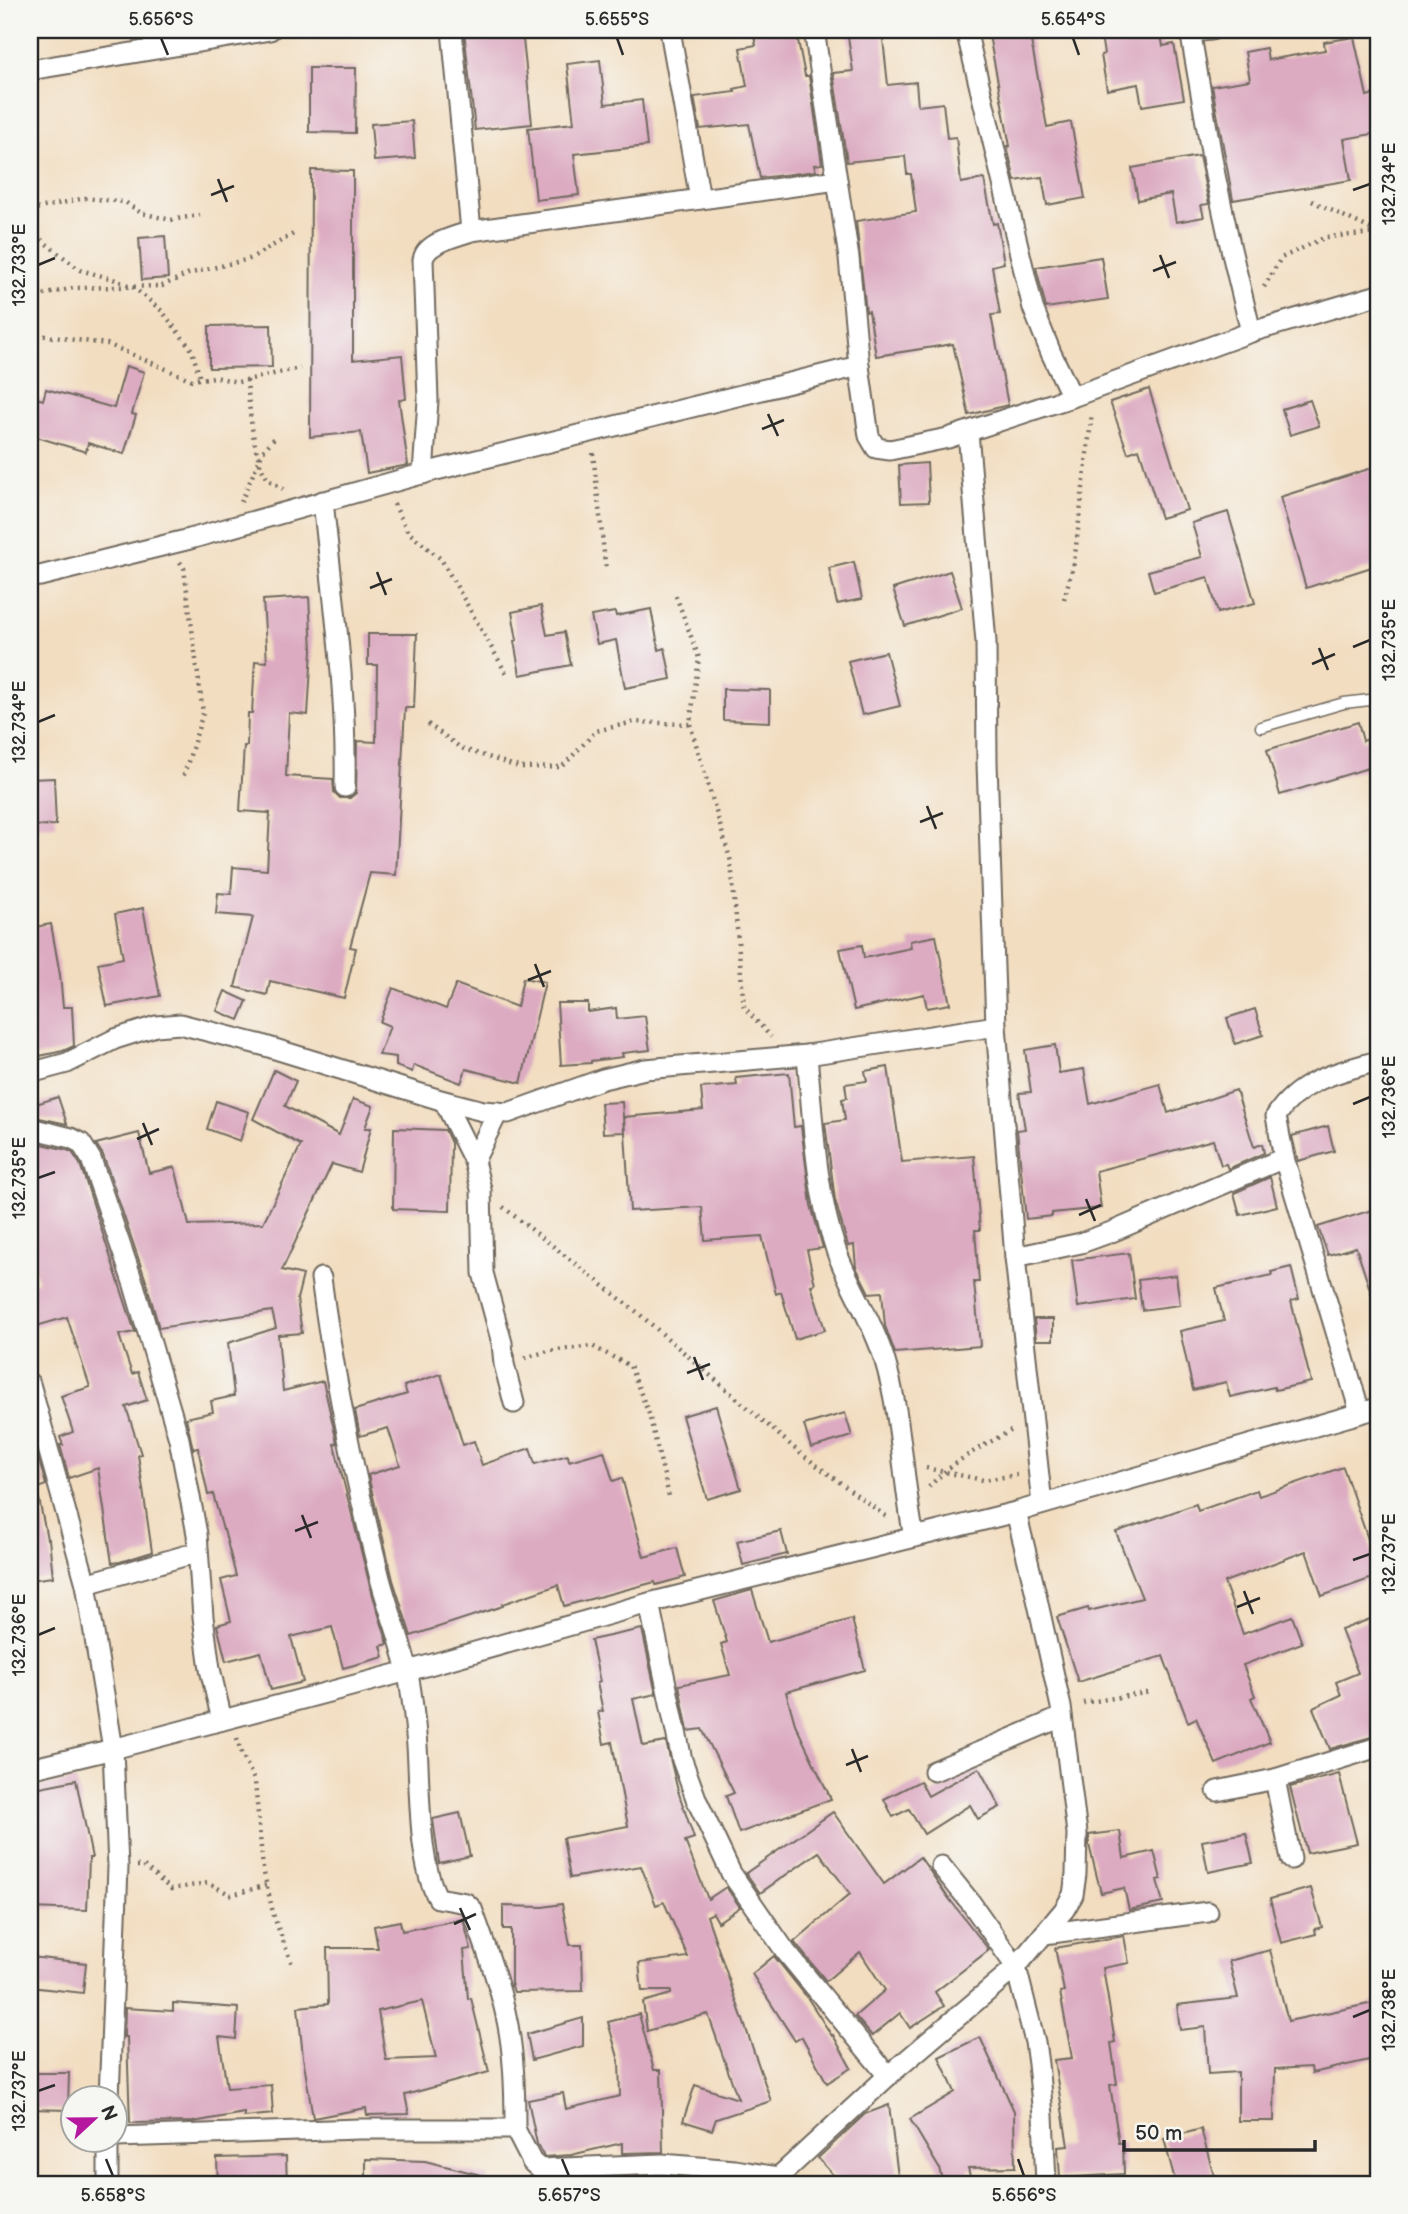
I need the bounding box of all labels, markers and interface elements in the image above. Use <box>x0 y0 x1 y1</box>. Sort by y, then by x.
text: 5.656°S <box>129 9 194 30</box>
text: 5.655°S <box>585 9 649 30</box>
text: 5.654°S <box>1041 9 1105 30</box>
text: 132.734°E <box>1379 143 1400 225</box>
text: 132.733°E <box>9 223 30 306</box>
text: 132.735°E <box>1379 599 1400 681</box>
text: 132.734°E <box>9 681 30 763</box>
text: 132.736°E <box>1379 1055 1400 1138</box>
text: 132.735°E <box>9 1137 30 1219</box>
text: 132.737°E <box>1379 1513 1400 1595</box>
text: 132.736°E <box>9 1593 30 1676</box>
text: 132.738°E <box>1379 1969 1400 2051</box>
text: 132.737°E <box>9 2050 30 2132</box>
north arrow <box>60 2084 130 2154</box>
text: N <box>95 2102 122 2124</box>
scale bar <box>1124 2109 1315 2153</box>
text: 50 m <box>1135 2121 1182 2146</box>
text: 5.658°S <box>81 2185 146 2206</box>
text: 5.657°S <box>537 2185 601 2206</box>
text: 5.656°S <box>992 2185 1057 2206</box>

